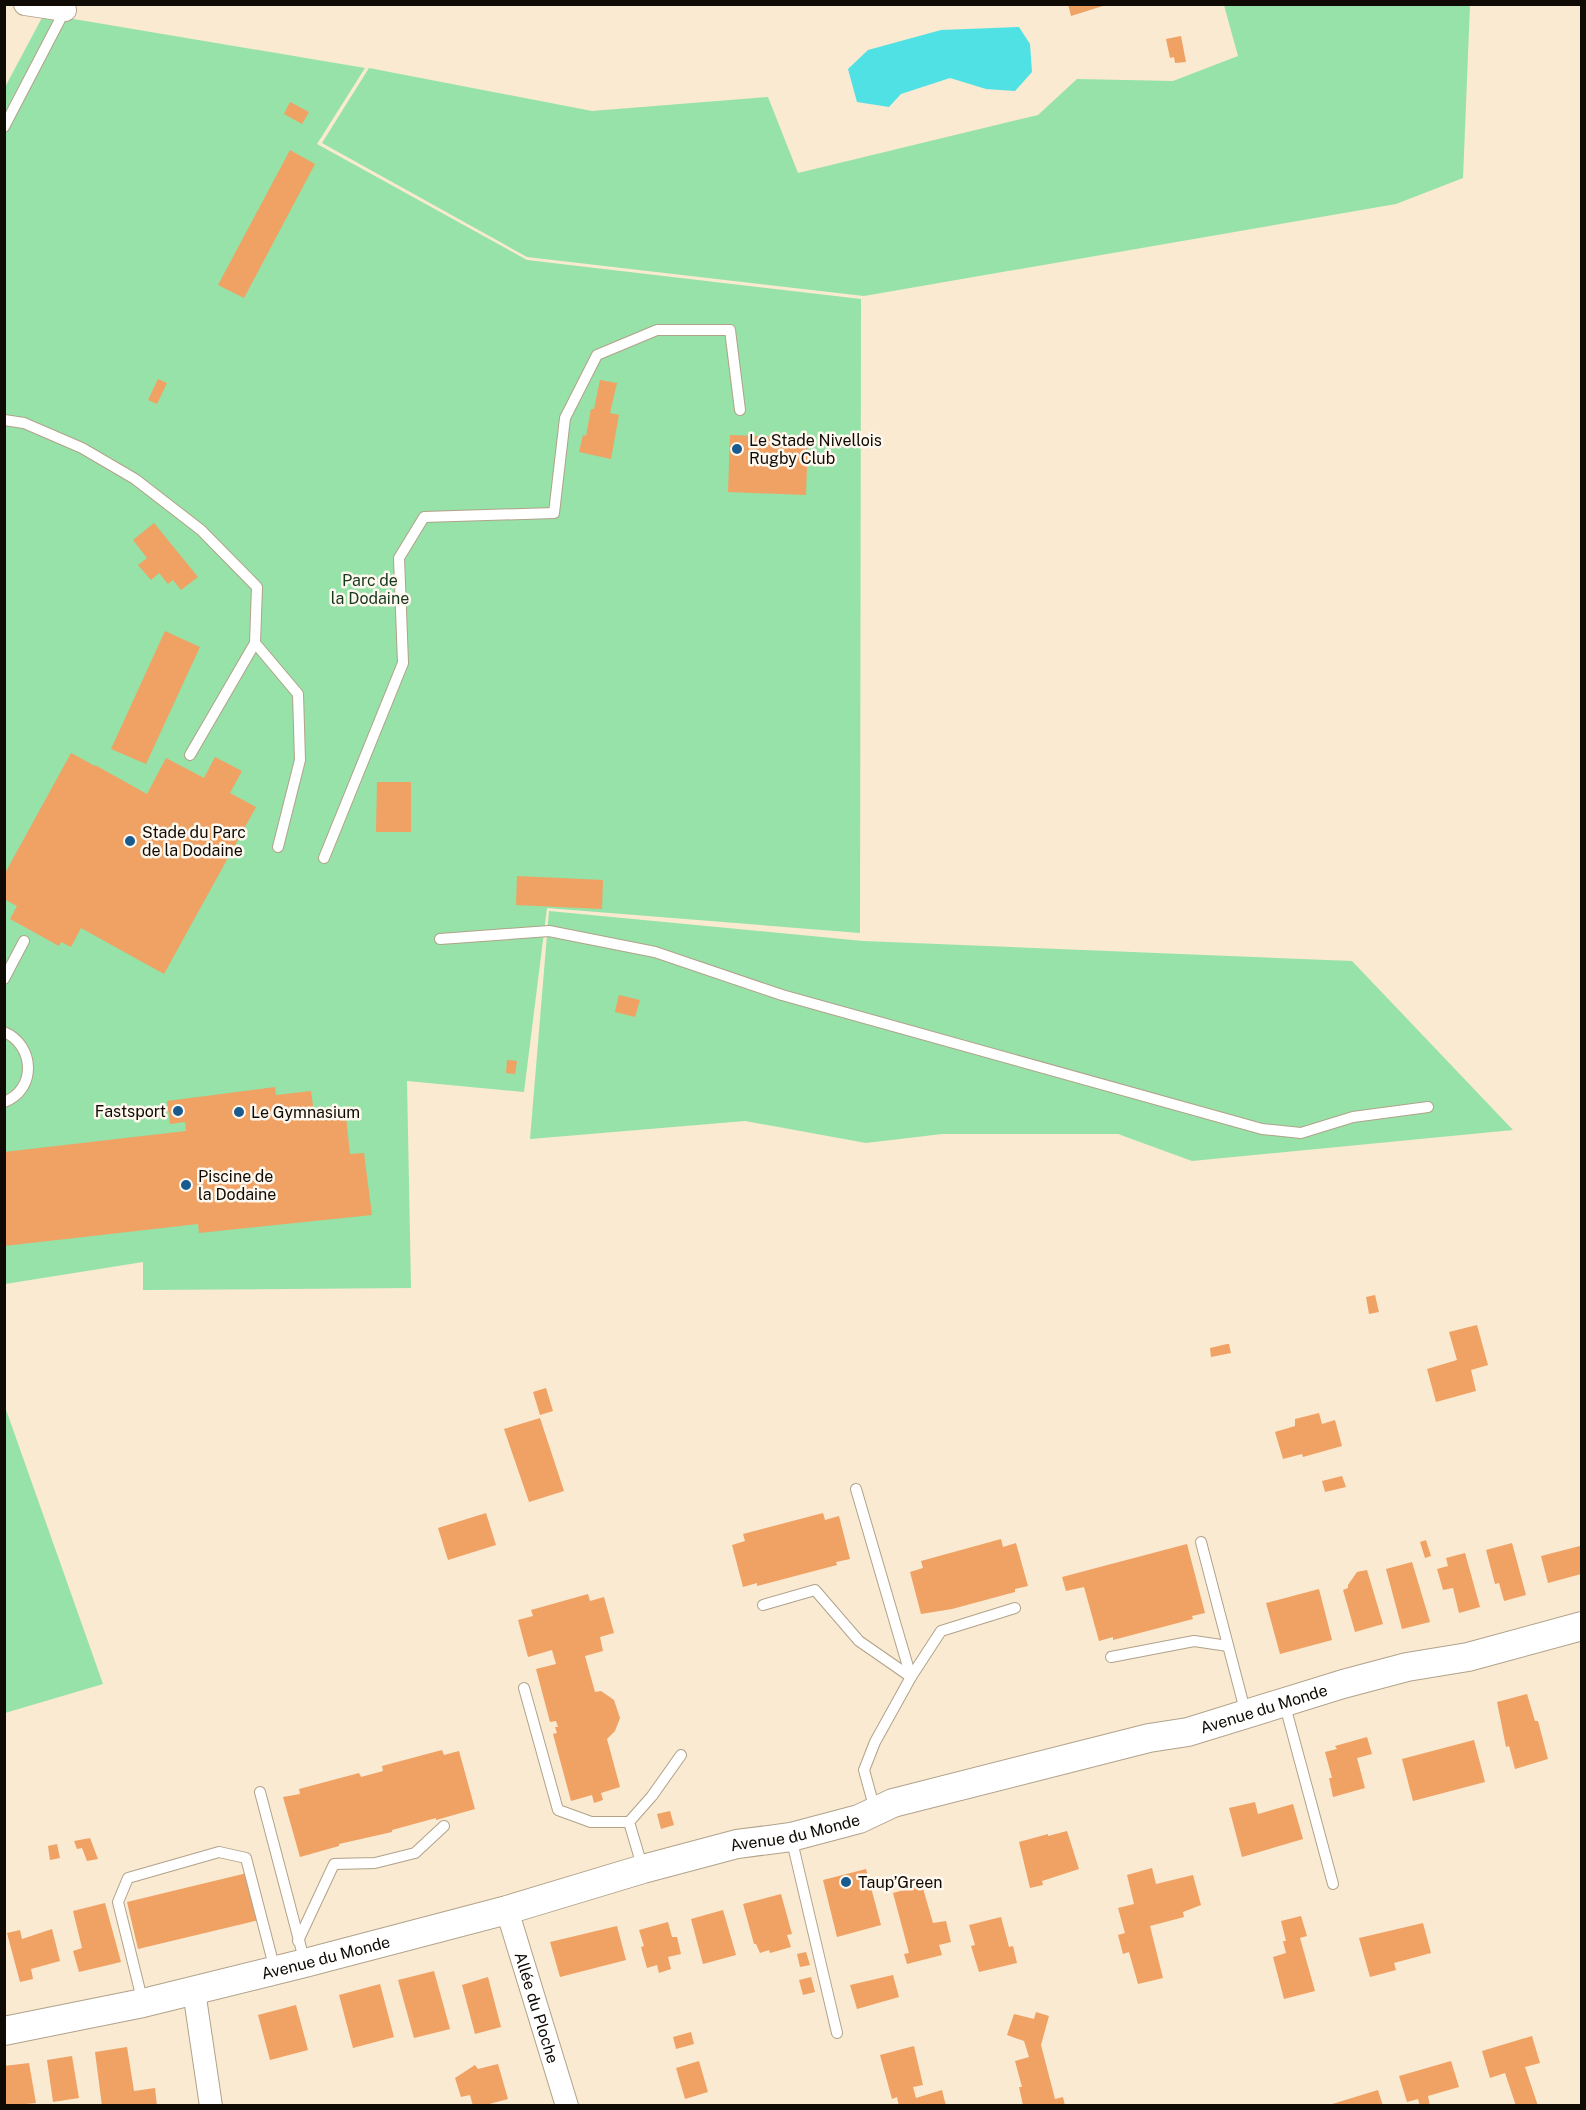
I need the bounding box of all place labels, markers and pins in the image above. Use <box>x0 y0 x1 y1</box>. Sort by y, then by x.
place label: Le Stade Nivellois Rugby Club <box>749 431 882 468</box>
marker: Le Stade Nivellois Rugby Club <box>730 442 744 456</box>
place label: Stade du Parc de la Dodaine <box>142 823 246 860</box>
marker: Stade du Parc de la Dodaine <box>123 834 137 848</box>
place label: Fastsport <box>95 1102 166 1121</box>
place label: Le Gymnasium <box>251 1103 360 1122</box>
marker: Fastsport <box>171 1104 185 1118</box>
marker: Le Gymnasium <box>232 1105 246 1119</box>
place label: Piscine de la Dodaine <box>198 1167 276 1204</box>
marker: Piscine de la Dodaine <box>179 1178 193 1192</box>
place label: Taup’Green <box>858 1873 943 1892</box>
marker: Taup’Green <box>839 1875 853 1889</box>

